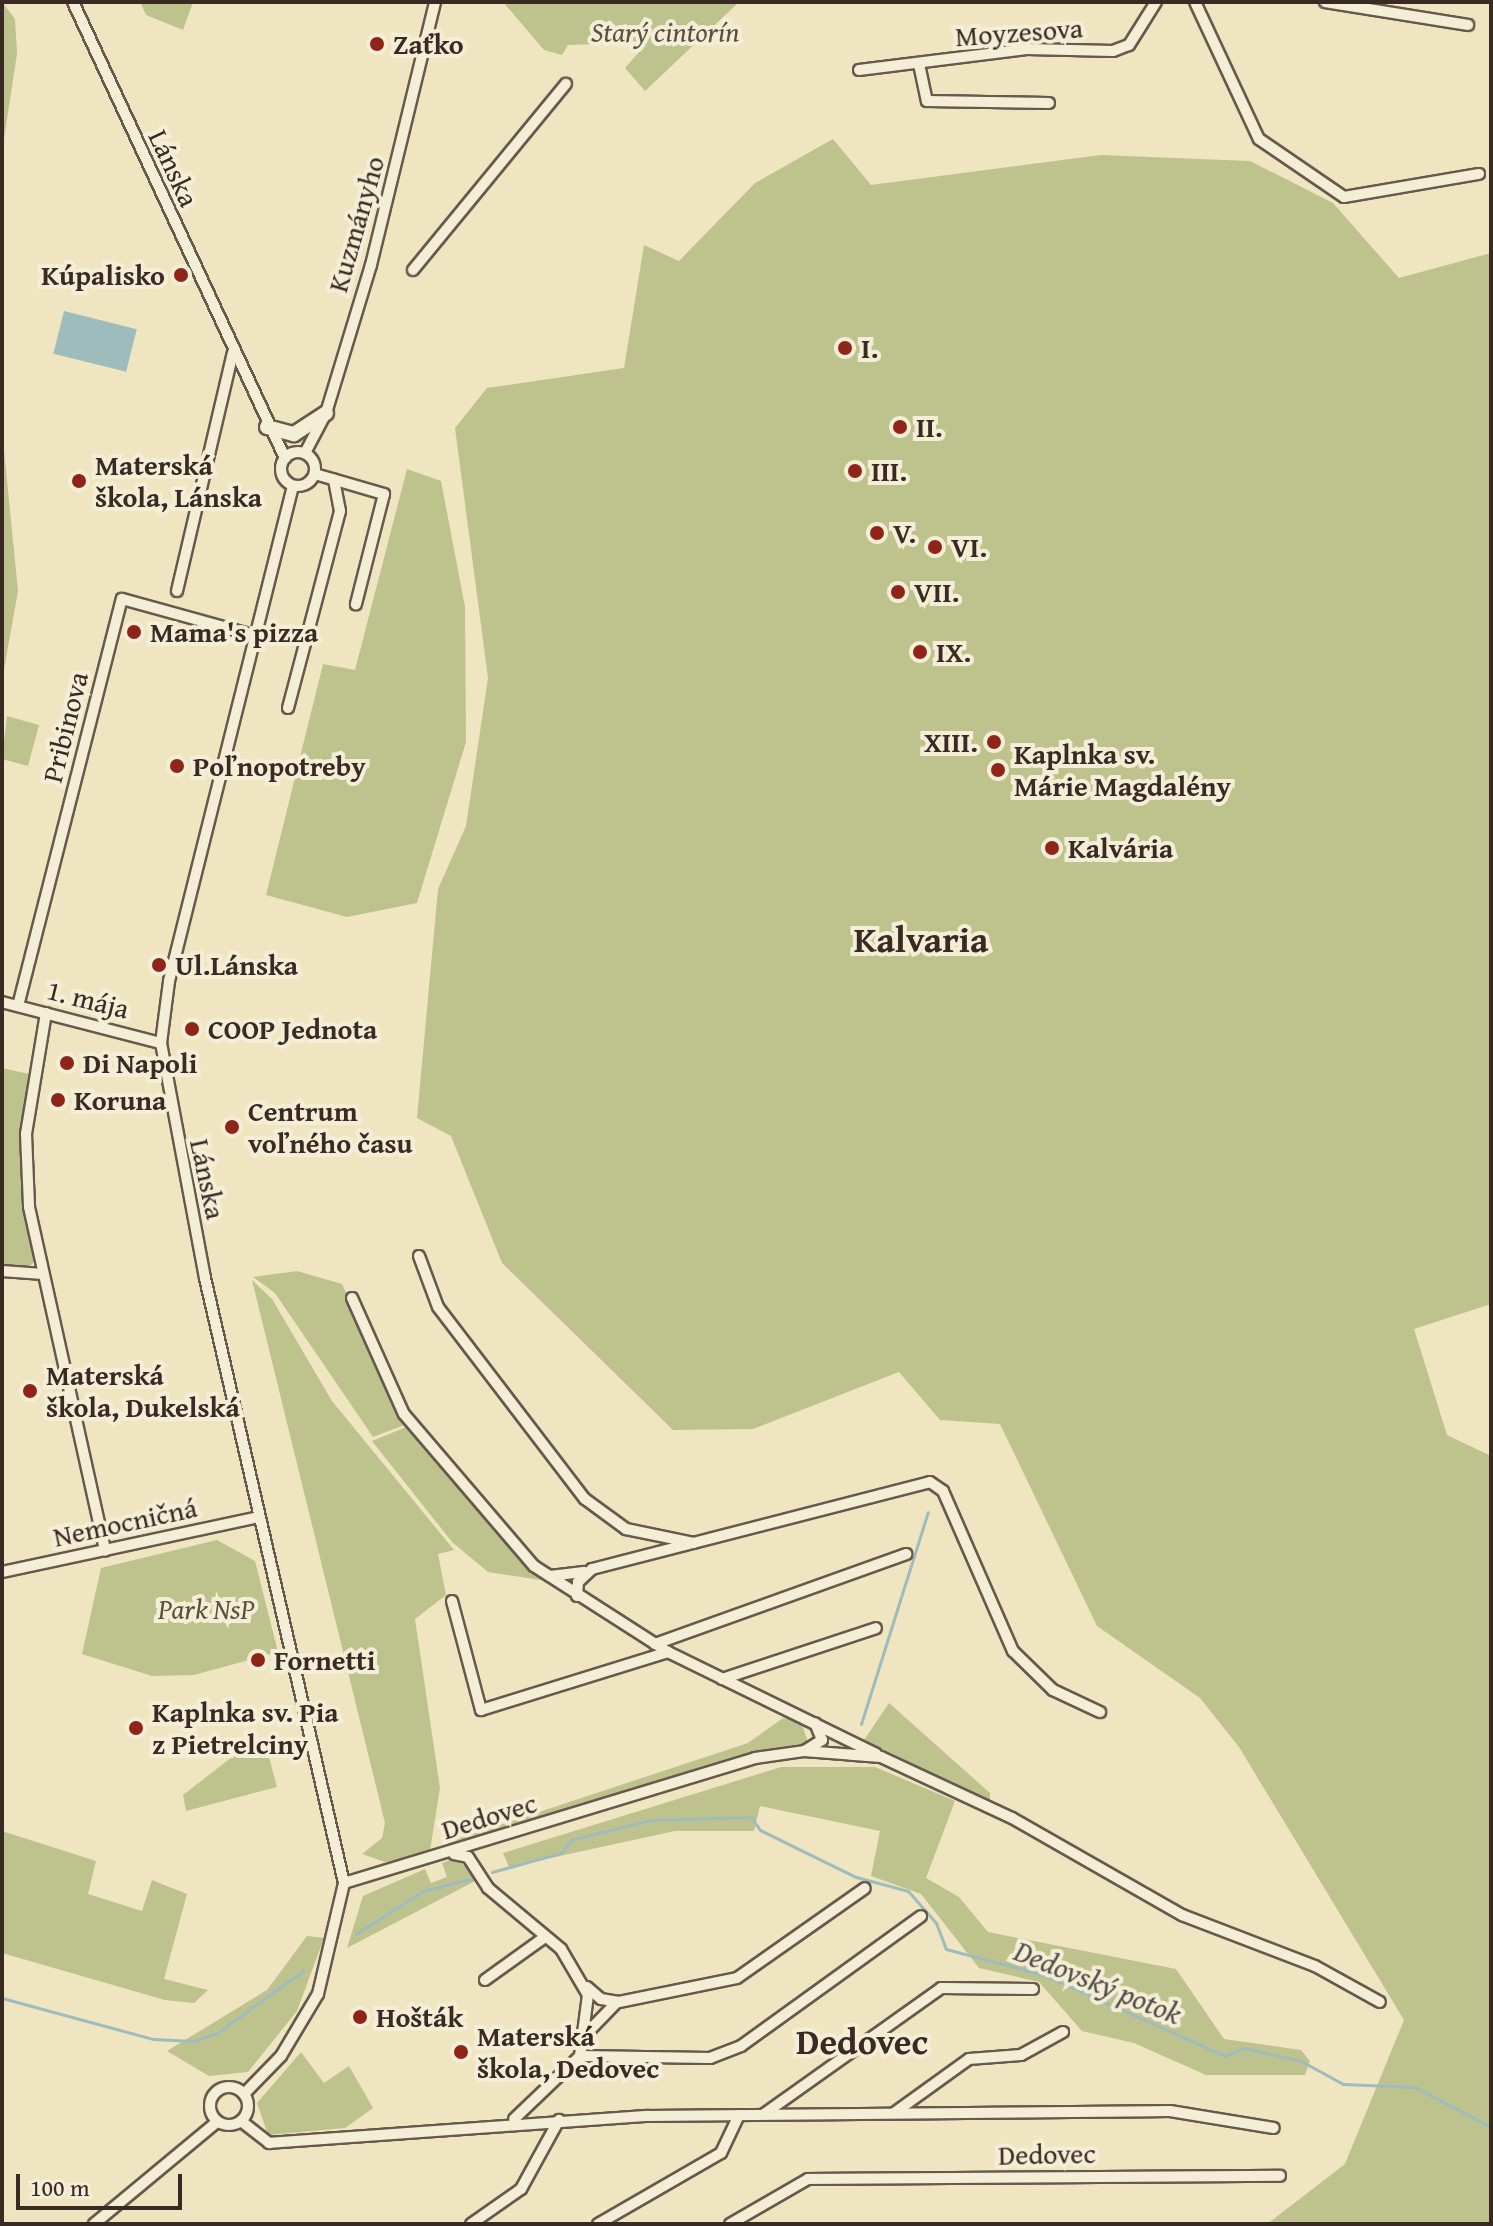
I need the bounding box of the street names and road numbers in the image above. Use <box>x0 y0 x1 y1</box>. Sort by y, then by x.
street label: Moyzesova <box>954 11 1084 53</box>
street label: Lánska <box>142 124 206 212</box>
street label: Kuzmányho <box>321 152 391 296</box>
street label: Pribinova <box>35 668 95 786</box>
street label: 1. mája <box>44 973 132 1025</box>
street label: Lánska <box>183 1136 233 1222</box>
street label: Nemocničná <box>50 1490 200 1554</box>
street label: Dedovec <box>437 1786 541 1846</box>
street label: Dedovec <box>998 2136 1096 2172</box>

